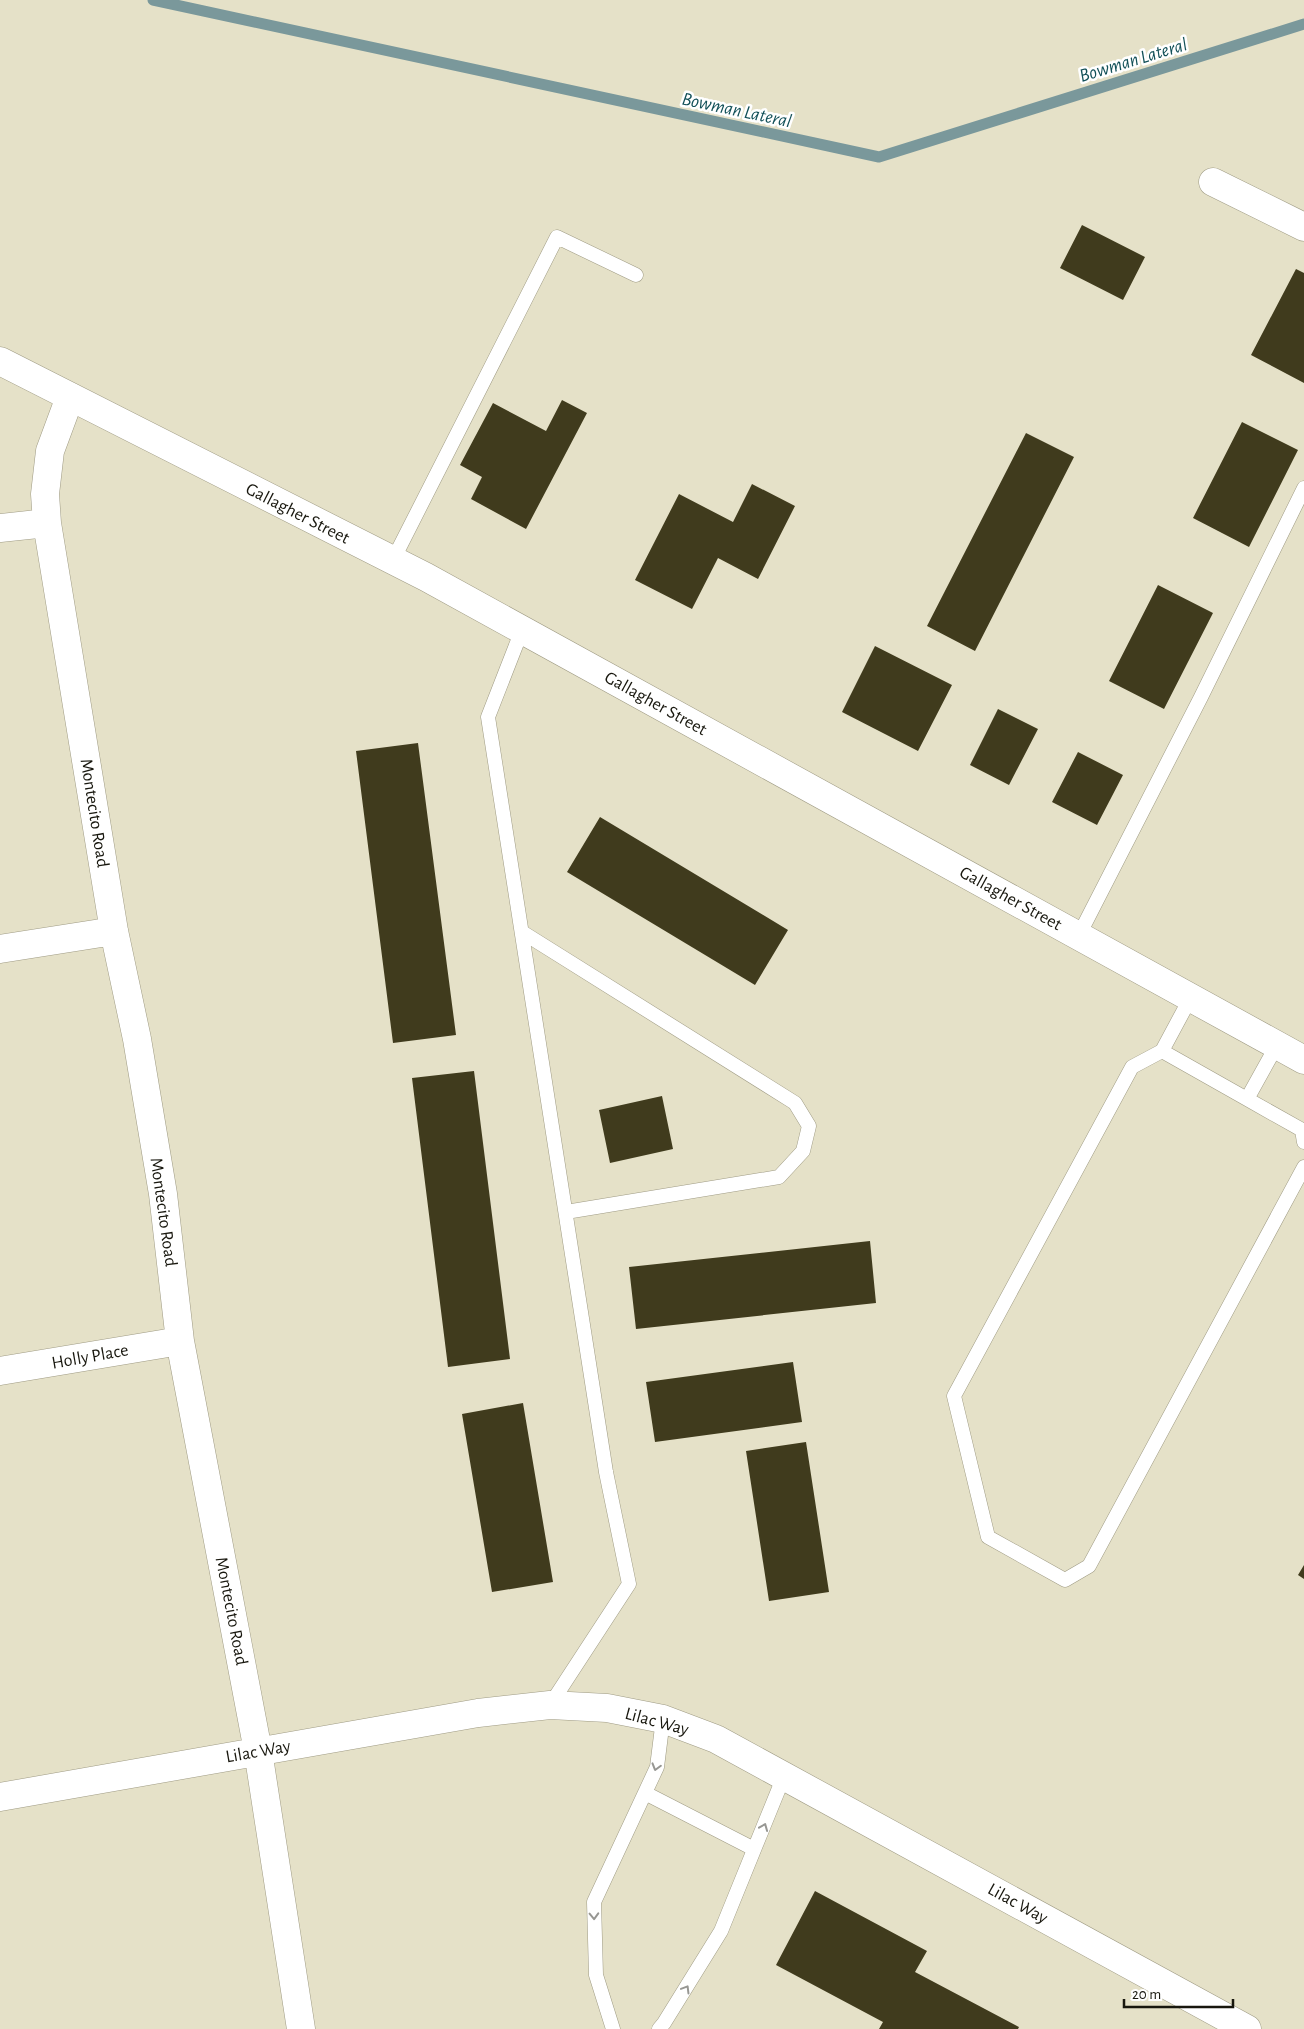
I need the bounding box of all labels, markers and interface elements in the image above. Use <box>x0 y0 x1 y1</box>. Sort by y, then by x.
water label: Bowman Lateral <box>1077 35 1190 86</box>
water label: Bowman Lateral <box>680 90 794 131</box>
street label: Gallagher Street <box>243 480 353 548</box>
street label: Gallagher Street <box>601 668 710 739</box>
street label: Montecito Road <box>77 757 112 869</box>
street label: Gallagher Street <box>956 863 1065 934</box>
street label: Montecito Road <box>146 1156 180 1268</box>
street label: Holly Place <box>50 1341 130 1373</box>
street label: Montecito Road <box>212 1555 250 1667</box>
street label: Lilac Way <box>623 1705 691 1739</box>
street label: Lilac Way <box>224 1737 292 1767</box>
one-way arrow <box>651 1763 662 1771</box>
one-way arrow <box>757 1823 768 1832</box>
street label: Lilac Way <box>985 1880 1051 1928</box>
one-way arrow <box>589 1912 599 1920</box>
scale bar <box>1124 1976 1233 2008</box>
one-way arrow <box>679 1985 689 1994</box>
text: 20 m <box>1132 1987 1161 2002</box>

